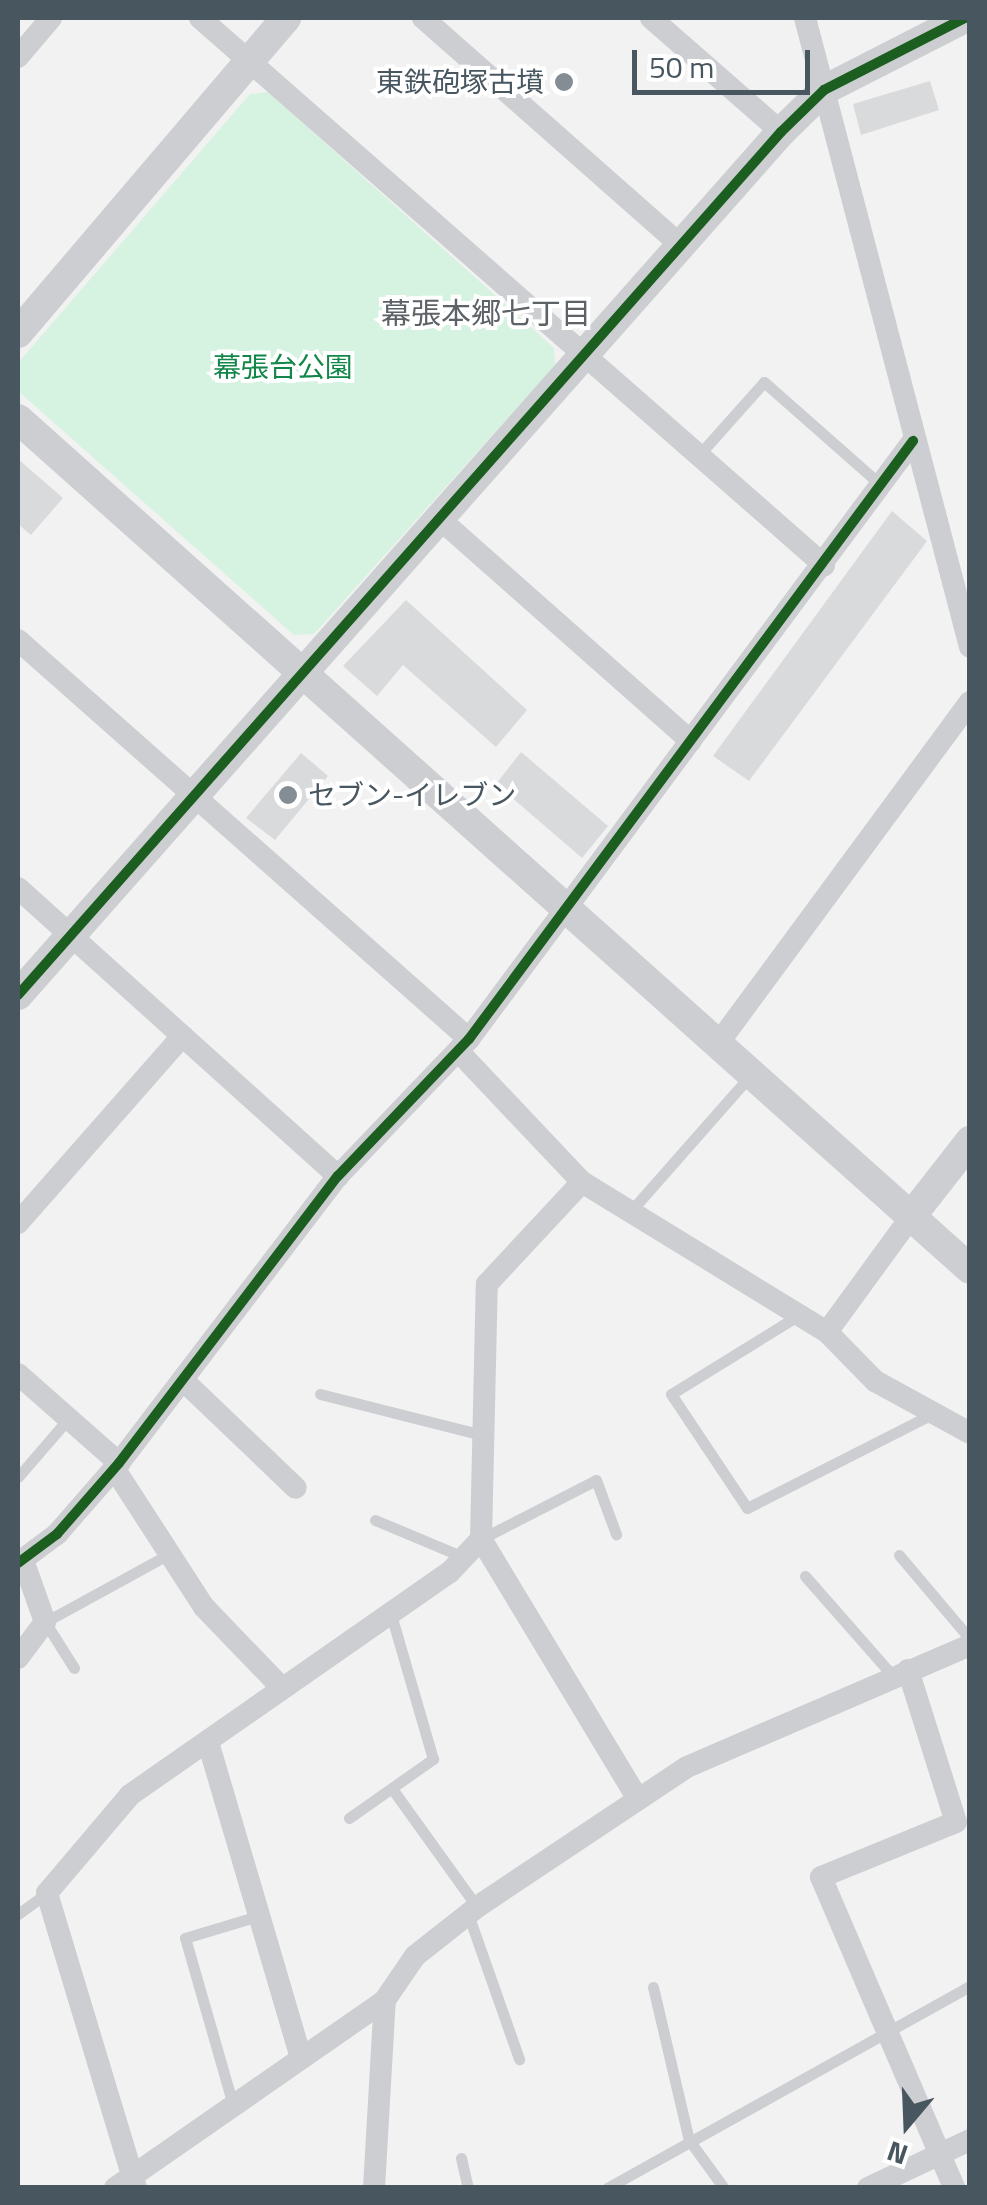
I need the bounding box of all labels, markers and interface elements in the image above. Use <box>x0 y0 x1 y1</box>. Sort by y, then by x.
scale bar <box>637 30 814 92</box>
text: 50 m <box>649 44 714 90</box>
place label: 東鉄砲塚古墳 <box>376 65 544 99</box>
marker: 東鉄砲塚古墳 <box>553 71 575 93</box>
district label: 幕張本郷七丁目 <box>381 295 591 331</box>
park label: 幕張台公園 <box>213 350 353 384</box>
place label: セブン-イレブン <box>308 778 516 812</box>
marker: セブン-イレブン <box>277 784 299 806</box>
north arrow <box>857 2075 957 2175</box>
text: N <box>881 2130 913 2177</box>

